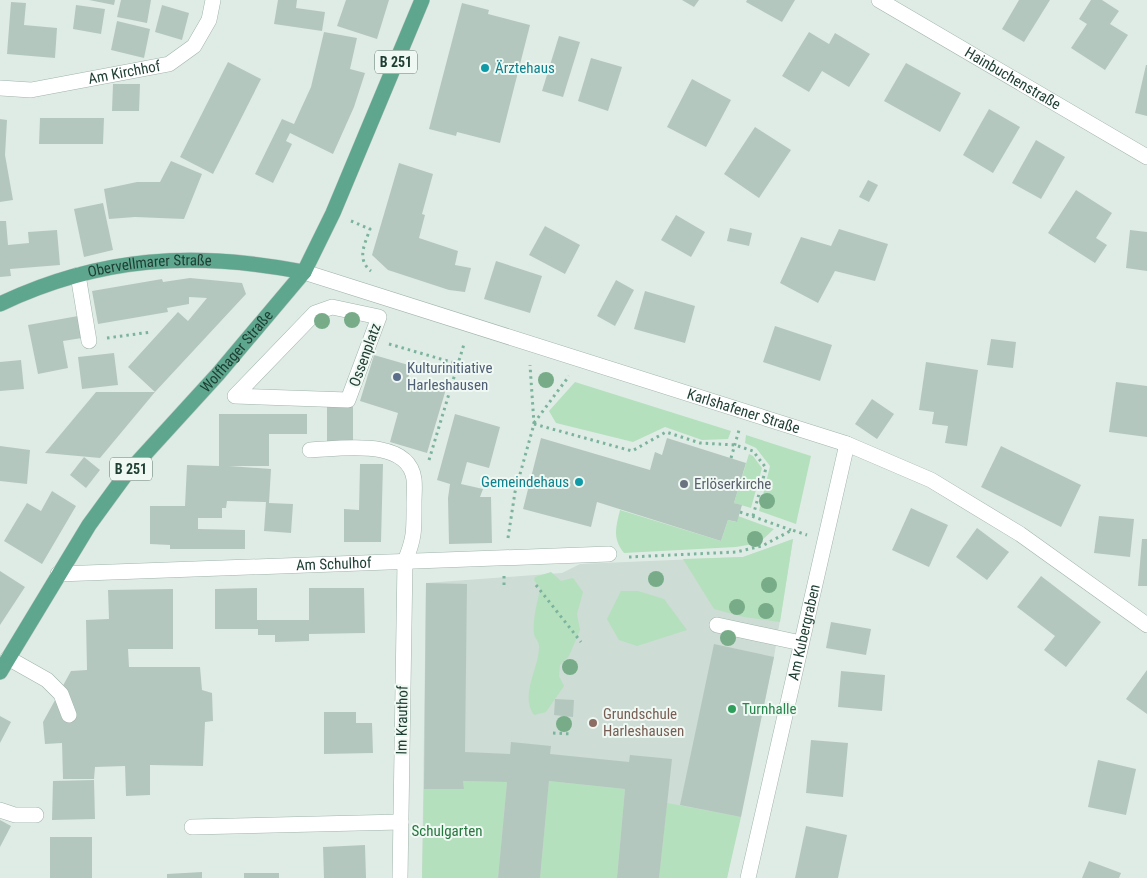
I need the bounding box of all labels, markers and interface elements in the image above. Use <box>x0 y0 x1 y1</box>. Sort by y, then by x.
street label: Hainbuchenstraße <box>962 43 1064 113</box>
road number: B 251 <box>375 51 417 74</box>
street label: Am Kirchhof <box>87 57 162 88</box>
place label: Ärztehaus <box>495 59 555 77</box>
marker: Ärztehaus <box>479 62 491 74</box>
street label: Obervellmarer Straße <box>86 251 212 281</box>
street label: Wolfhager Straße <box>197 307 277 396</box>
street label: Ossenplatz <box>345 321 385 389</box>
place label: Kulturinitiative Harleshausen <box>407 359 492 394</box>
marker: Kulturinitiative Harleshausen <box>391 371 403 383</box>
street label: Karlshafener Straße <box>685 385 802 437</box>
road number: B 251 <box>110 458 152 480</box>
place label: Gemeindehaus <box>481 473 569 491</box>
place label: Erlöserkirche <box>694 475 771 493</box>
marker: Gemeindehaus <box>573 476 585 488</box>
marker: Erlöserkirche <box>678 478 690 490</box>
street label: Am Schulhof <box>296 554 372 574</box>
street label: Am Kubergraben <box>784 582 824 682</box>
street label: Im Krauthof <box>392 685 412 755</box>
place label: Turnhalle <box>742 700 797 718</box>
marker: Turnhalle <box>726 703 738 715</box>
place label: Grundschule Harleshausen <box>603 705 684 740</box>
marker: Grundschule Harleshausen <box>587 717 599 729</box>
park label: Schulgarten <box>412 822 482 840</box>

